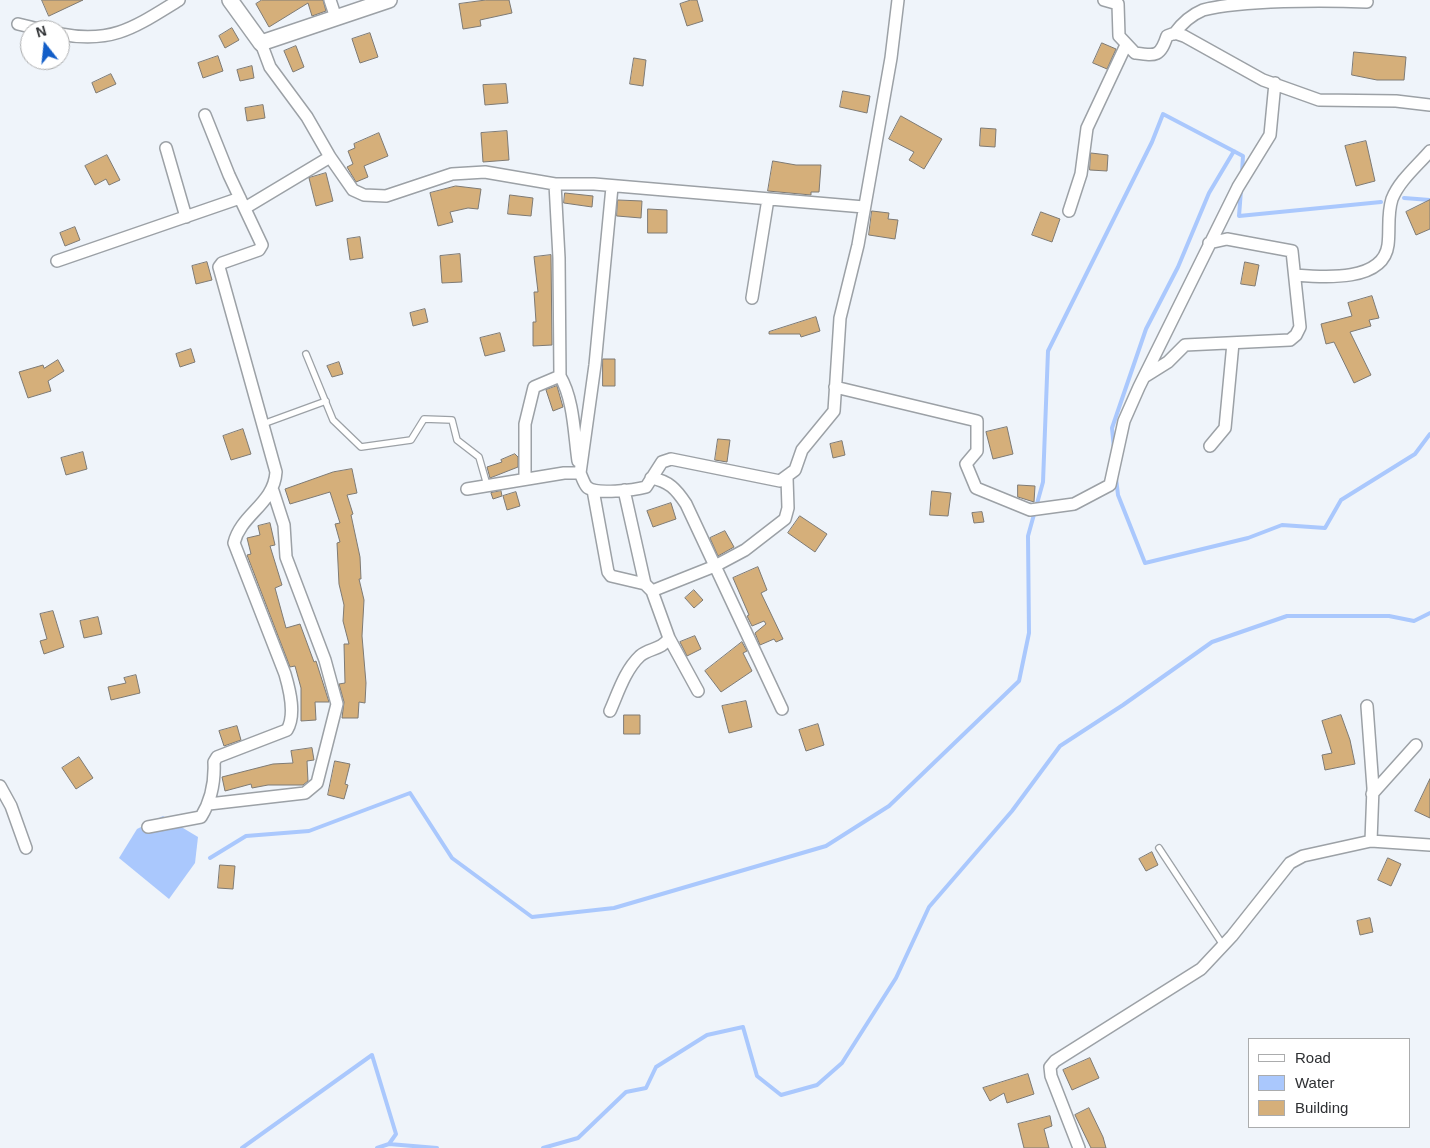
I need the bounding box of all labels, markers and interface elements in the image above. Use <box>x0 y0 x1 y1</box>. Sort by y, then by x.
north arrow <box>20 20 70 70</box>
text: N <box>34 22 48 41</box>
legend <box>1248 1038 1410 1128</box>
text: Road <box>1295 1049 1331 1066</box>
text: Water <box>1295 1074 1334 1091</box>
text: Building <box>1295 1099 1348 1116</box>

